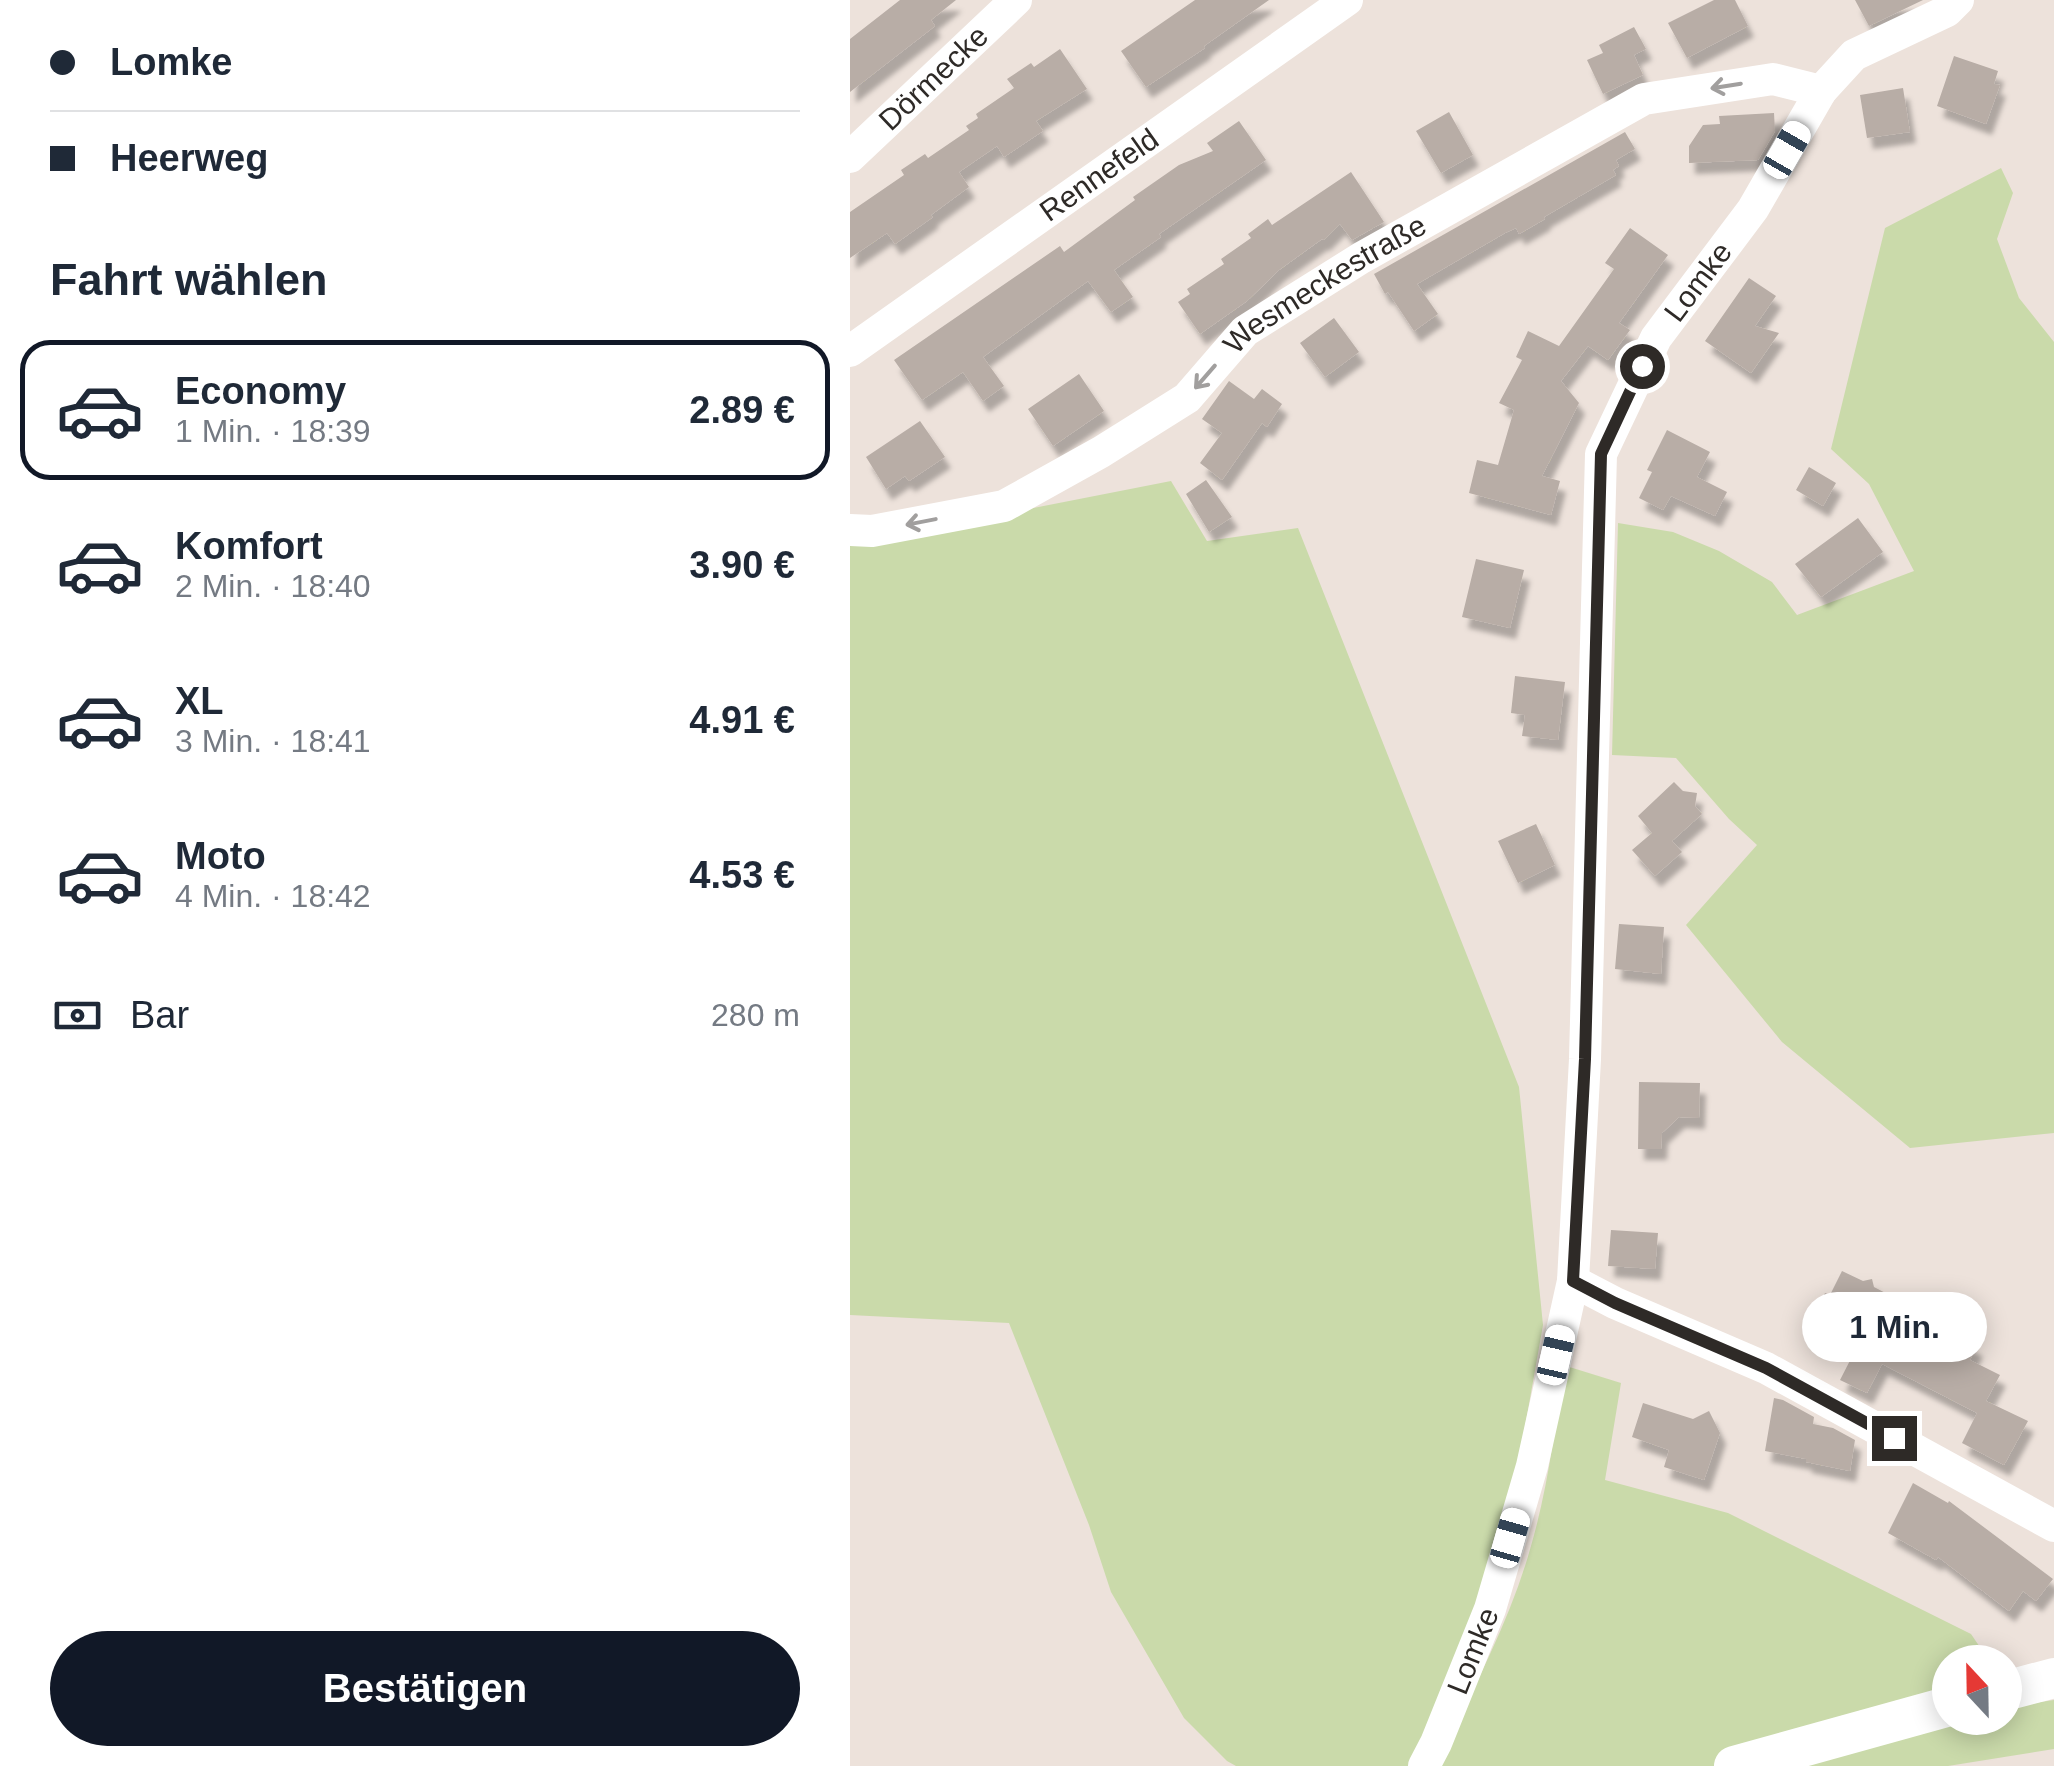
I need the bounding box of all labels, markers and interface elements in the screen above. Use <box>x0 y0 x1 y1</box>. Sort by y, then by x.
street label: Dörmecke <box>872 19 994 137</box>
text: Lomke <box>110 41 232 83</box>
one-way arrow <box>1710 78 1742 96</box>
car <box>1759 117 1815 183</box>
street label: Rennefeld <box>1033 122 1164 228</box>
text: Heerweg <box>110 137 268 179</box>
street label: Wesmeckestraße <box>1216 208 1431 360</box>
street label: Lomke <box>1658 236 1738 328</box>
text: Fahrt wählen <box>50 254 328 305</box>
route start <box>1620 344 1665 389</box>
one-way arrow <box>1194 364 1217 389</box>
icon: car <box>55 365 145 455</box>
text: Economy <box>175 370 346 412</box>
text: 2.89 € <box>689 389 795 431</box>
text: 1 Min. · 18:39 <box>175 413 371 449</box>
one-way arrow <box>905 513 938 532</box>
icon: car <box>55 520 145 610</box>
text: Komfort <box>175 525 323 567</box>
text: 3.90 € <box>689 544 795 586</box>
text: 2 Min. · 18:40 <box>175 568 371 604</box>
icon: car <box>55 675 145 765</box>
text: XL <box>175 680 224 722</box>
text: 4.91 € <box>689 699 795 741</box>
text: 3 Min. · 18:41 <box>175 723 371 759</box>
icon: car <box>55 830 145 920</box>
text: Moto <box>175 835 266 877</box>
text: 4.53 € <box>689 854 795 896</box>
text: 4 Min. · 18:42 <box>175 878 371 914</box>
icon: cash <box>50 988 105 1043</box>
text: Bar <box>130 994 189 1036</box>
text: 280 m <box>711 997 800 1033</box>
callout: 1 Min. <box>1802 1293 1986 1363</box>
text: 1 Min. <box>1849 1309 1940 1345</box>
car <box>1535 1322 1577 1388</box>
route end <box>1872 1416 1917 1461</box>
car <box>1487 1505 1533 1571</box>
street label: Lomke <box>1440 1603 1505 1699</box>
button: Bestätigen <box>50 1631 800 1746</box>
north arrow <box>1932 1645 2022 1735</box>
map controls <box>1932 1645 2022 1735</box>

